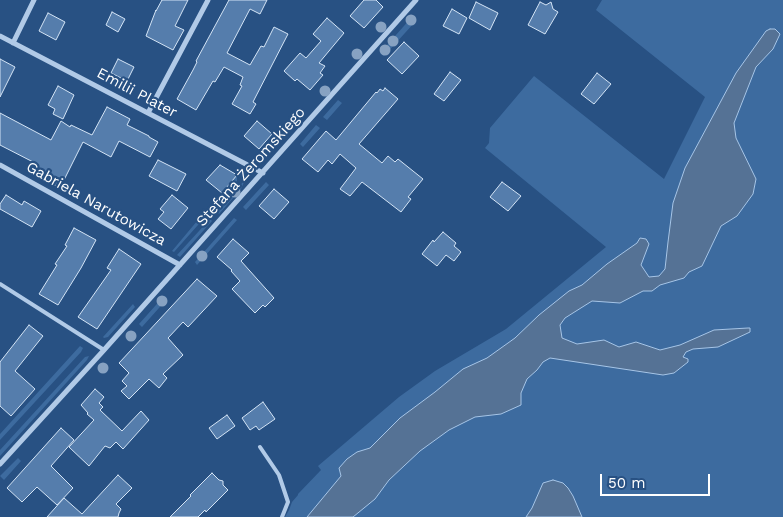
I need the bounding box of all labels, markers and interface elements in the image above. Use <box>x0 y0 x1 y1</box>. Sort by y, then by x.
street label: Emilii Plater <box>94 64 180 122</box>
street label: Stefana Żeromskiego <box>193 104 309 230</box>
street label: Gabriela Narutowicza <box>23 158 169 250</box>
scale bar <box>603 464 713 496</box>
text: 50 m <box>608 474 645 492</box>

